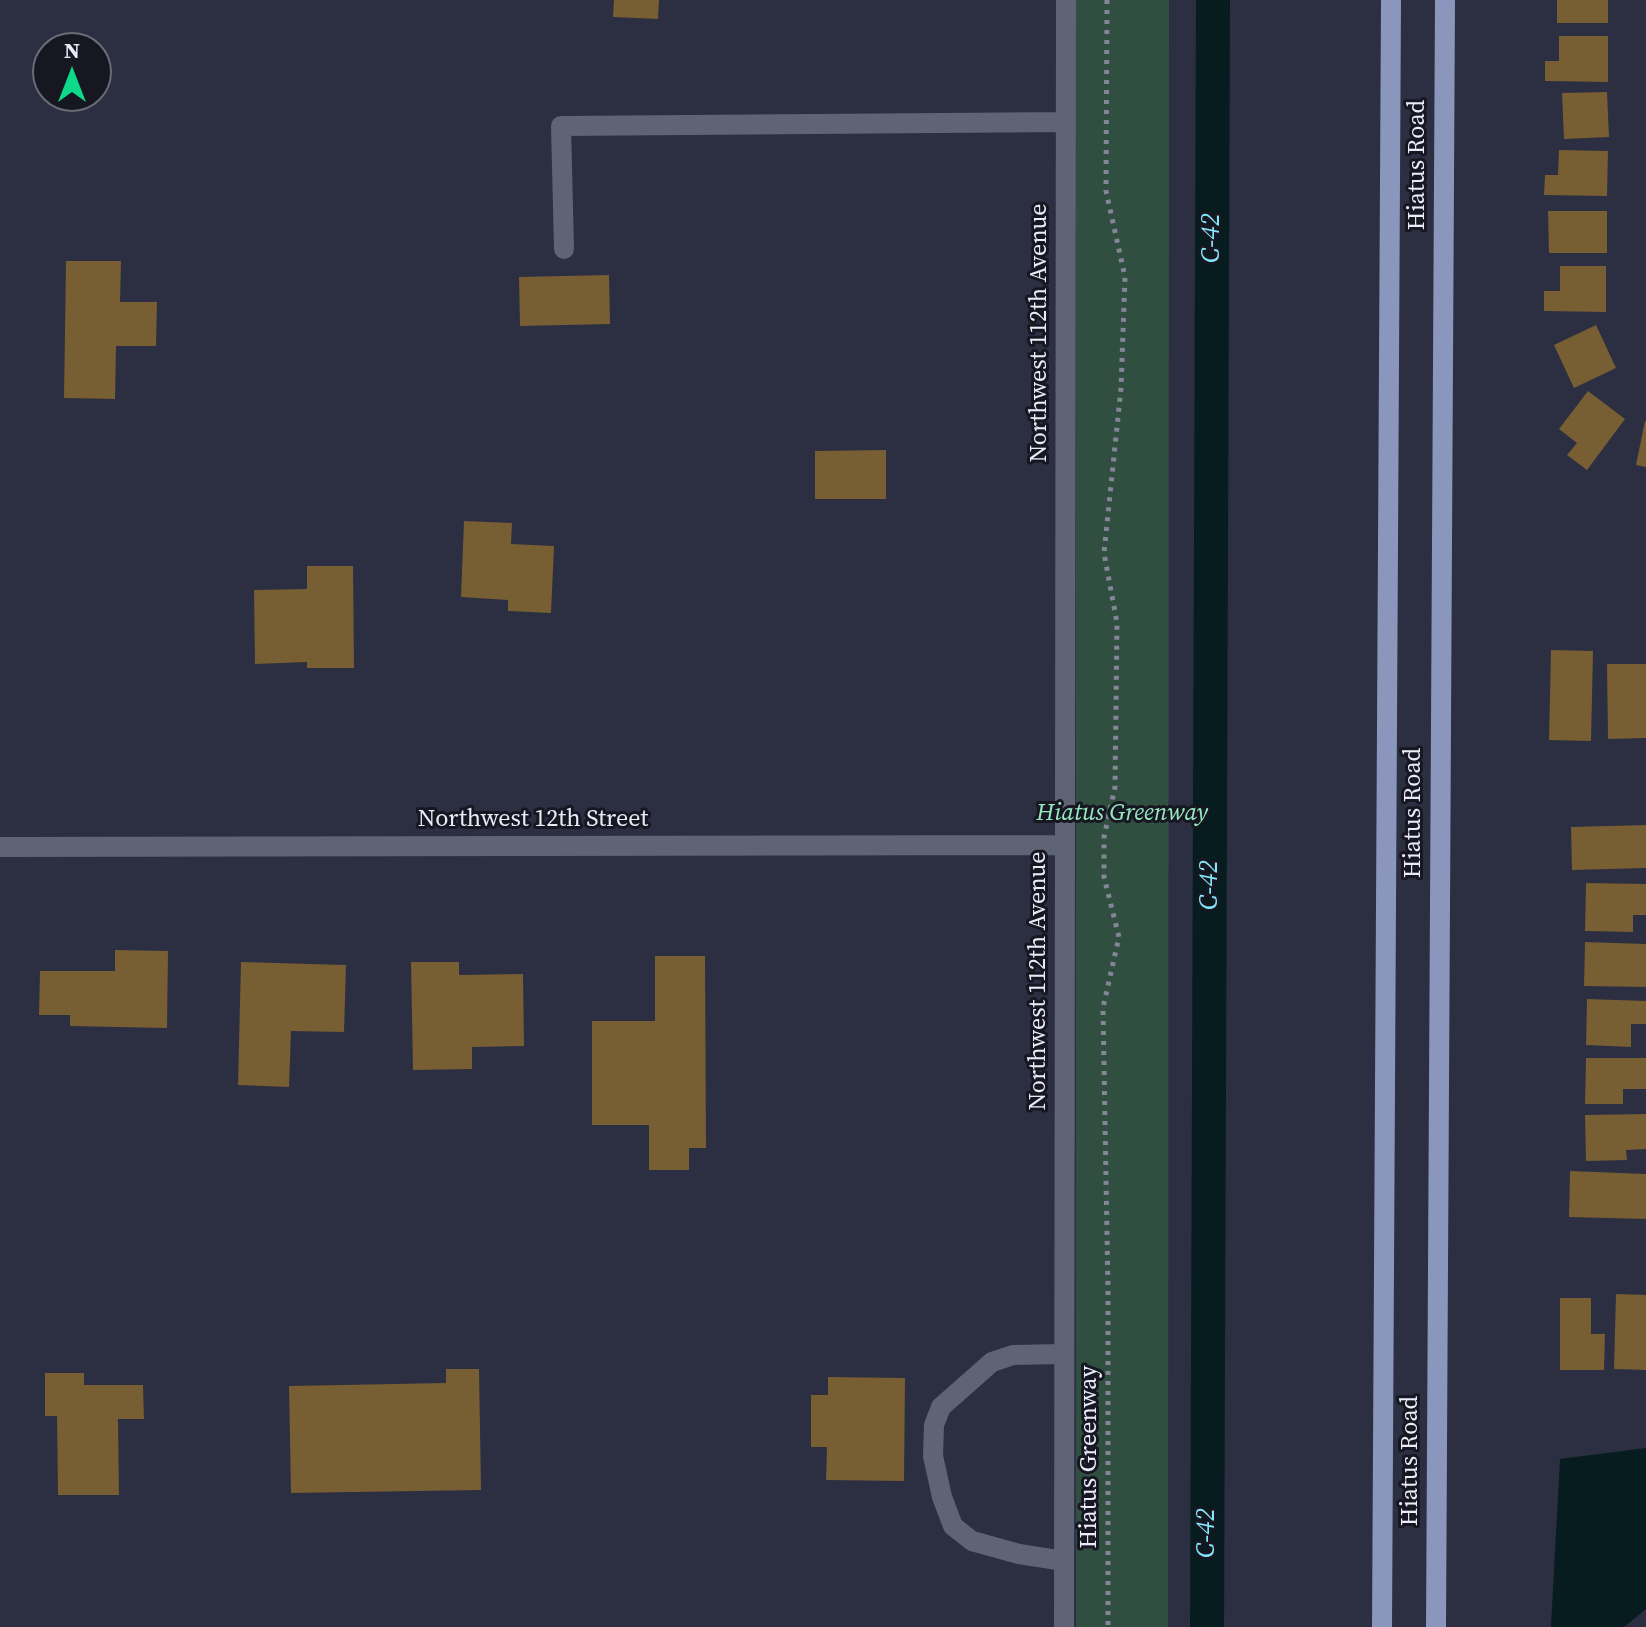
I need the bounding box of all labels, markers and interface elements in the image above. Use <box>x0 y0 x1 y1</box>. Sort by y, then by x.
north arrow <box>32 32 112 112</box>
text: N <box>64 35 80 65</box>
street label: Hiatus Road <box>1404 100 1432 230</box>
street label: Northwest 112th Avenue <box>1026 203 1054 463</box>
water label: C-42 <box>1196 213 1228 263</box>
street label: Hiatus Road <box>1400 748 1428 878</box>
park label: Hiatus Greenway <box>1036 800 1208 828</box>
street label: Northwest 12th Street <box>418 806 648 834</box>
street label: Northwest 112th Avenue <box>1025 851 1053 1111</box>
water label: C-42 <box>1194 860 1226 910</box>
street label: Hiatus Greenway <box>1076 1366 1104 1548</box>
street label: Hiatus Road <box>1397 1396 1425 1526</box>
water label: C-42 <box>1191 1508 1223 1558</box>

